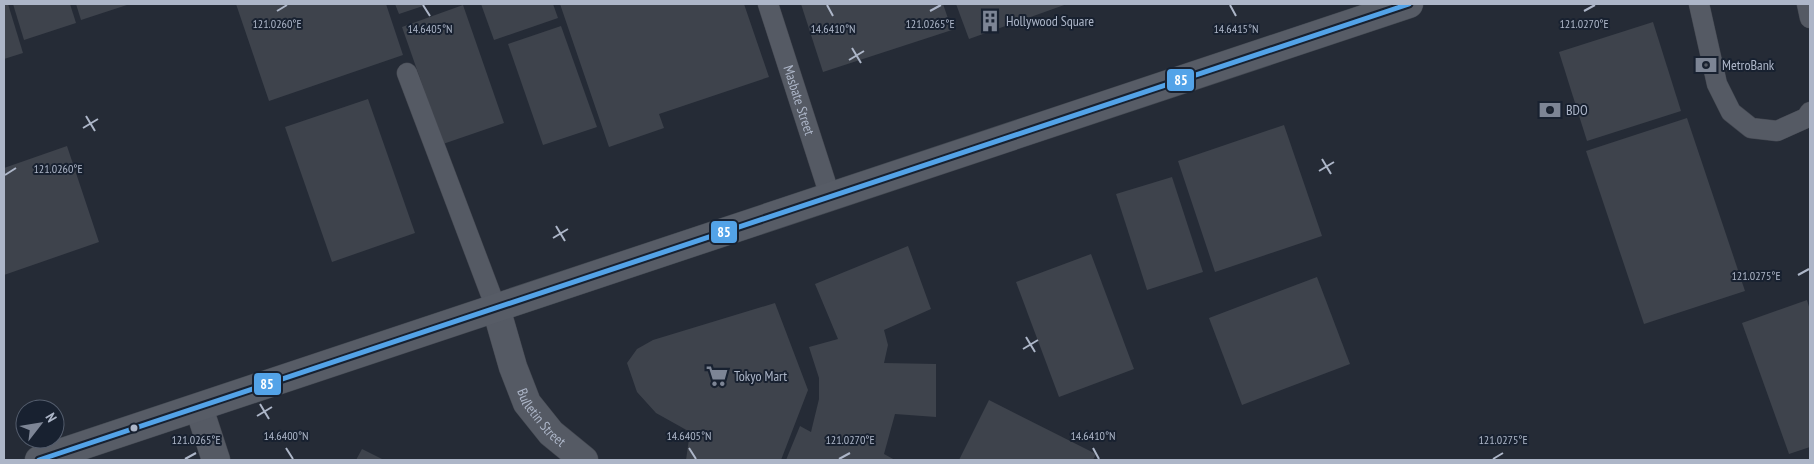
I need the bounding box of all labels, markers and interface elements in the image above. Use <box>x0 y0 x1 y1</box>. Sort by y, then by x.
building icon: Hollywood Square <box>977 8 1003 34</box>
place label: Hollywood Square <box>1006 12 1094 30</box>
text: 121.0260°E <box>252 16 302 31</box>
text: 121.0265°E <box>905 16 955 31</box>
text: 121.0270°E <box>1559 16 1609 31</box>
text: 14.6405°N <box>407 21 453 36</box>
text: 14.6410°N <box>810 21 856 36</box>
text: 14.6415°N <box>1213 21 1259 36</box>
bank icon: MetroBank <box>1693 52 1719 78</box>
place label: MetroBank <box>1722 56 1775 74</box>
street label: Masbate Street <box>779 63 819 138</box>
line badge: 85 <box>1166 68 1195 92</box>
text: 85 <box>1174 71 1188 89</box>
bank icon: BDO <box>1537 97 1563 123</box>
place label: BDO <box>1566 101 1588 119</box>
text: 121.0260°E <box>33 161 83 176</box>
line badge: 85 <box>710 220 738 244</box>
text: 85 <box>717 223 731 241</box>
text: 121.0275°E <box>1731 268 1781 283</box>
supermarket icon: Tokyo Mart <box>704 363 730 389</box>
place label: Tokyo Mart <box>734 367 787 385</box>
line badge: 85 <box>253 372 282 396</box>
text: 85 <box>260 375 274 393</box>
street label: Bulletin Street <box>513 386 570 451</box>
north arrow <box>15 399 65 449</box>
text: N <box>41 409 61 425</box>
unlabelled marker <box>129 423 139 433</box>
text: 14.6400°N <box>263 428 309 443</box>
text: 14.6405°N <box>666 428 712 443</box>
text: 14.6410°N <box>1070 428 1116 443</box>
text: 121.0265°E <box>171 432 221 447</box>
text: 121.0270°E <box>825 432 875 447</box>
text: 121.0275°E <box>1478 432 1528 447</box>

